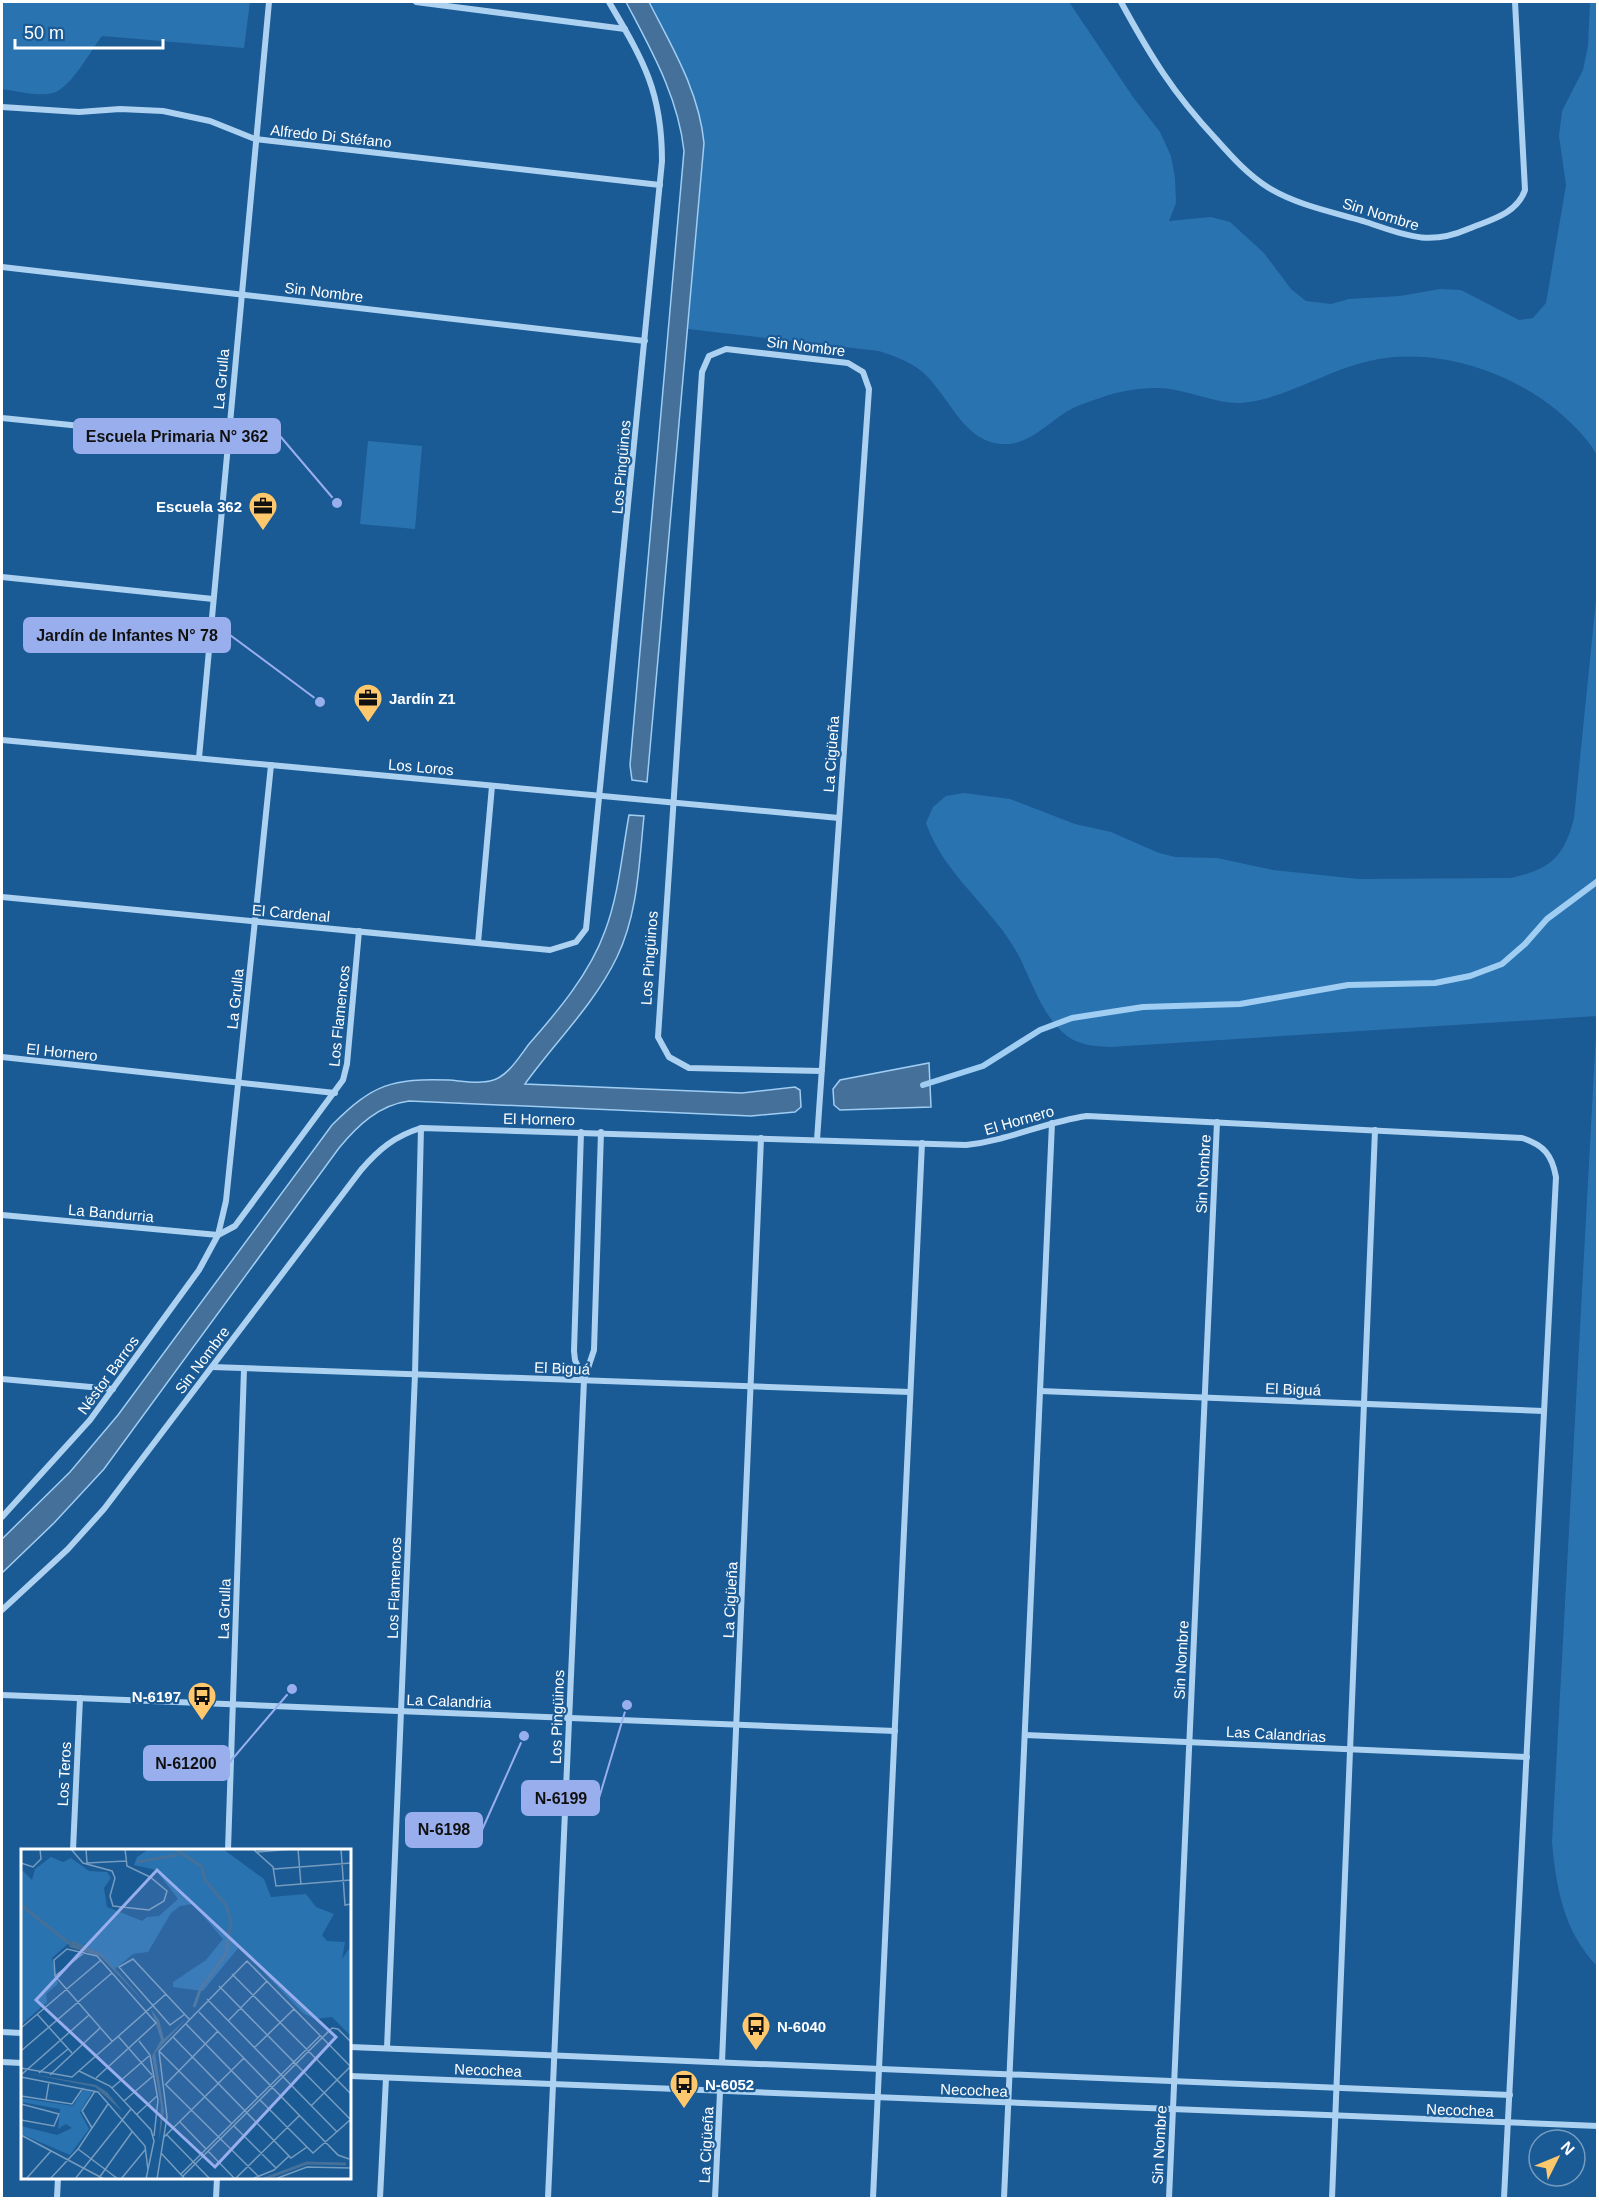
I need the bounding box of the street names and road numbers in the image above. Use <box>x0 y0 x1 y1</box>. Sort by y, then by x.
street label: Alfredo Di Stéfano <box>270 121 392 151</box>
street label: Sin Nombre <box>1341 194 1421 234</box>
street label: Sin Nombre <box>284 279 364 305</box>
street label: Sin Nombre <box>766 333 846 359</box>
street label: La Grulla <box>210 347 232 410</box>
street label: Los Pingüinos <box>608 419 634 515</box>
street label: La Cigüeña <box>820 714 842 793</box>
street label: Los Loros <box>387 756 455 778</box>
street label: El Cardenal <box>251 901 331 925</box>
street label: Los Pingüinos <box>637 910 661 1006</box>
street label: Los Flamencos <box>325 965 353 1067</box>
street label: La Grulla <box>223 967 247 1030</box>
street label: El Hornero <box>25 1040 99 1064</box>
street label: El Hornero <box>982 1102 1056 1138</box>
street label: El Hornero <box>503 1110 575 1128</box>
street label: Sin Nombre <box>1192 1134 1214 1214</box>
street label: La Bandurria <box>67 1201 155 1225</box>
street label: Sin Nombre <box>171 1323 233 1397</box>
street label: Néstor Barros <box>74 1333 142 1417</box>
street label: El Biguá <box>534 1359 591 1377</box>
street label: El Biguá <box>1265 1380 1322 1398</box>
street label: Los Flamencos <box>384 1537 404 1639</box>
street label: La Cigüeña <box>720 1561 741 1639</box>
street label: La Grulla <box>214 1578 234 1640</box>
street label: Sin Nombre <box>1170 1620 1192 1700</box>
street label: Los Pingüinos <box>547 1670 567 1764</box>
street label: La Calandria <box>406 1691 492 1711</box>
street label: Las Calandrias <box>1226 1723 1326 1745</box>
street label: Los Teros <box>54 1741 74 1807</box>
street label: Necochea <box>454 2060 523 2080</box>
street label: Necochea <box>940 2080 1009 2100</box>
street label: Necochea <box>1426 2100 1495 2120</box>
street label: Sin Nombre <box>1148 2105 1170 2185</box>
street label: La Cigüeña <box>696 2106 717 2184</box>

